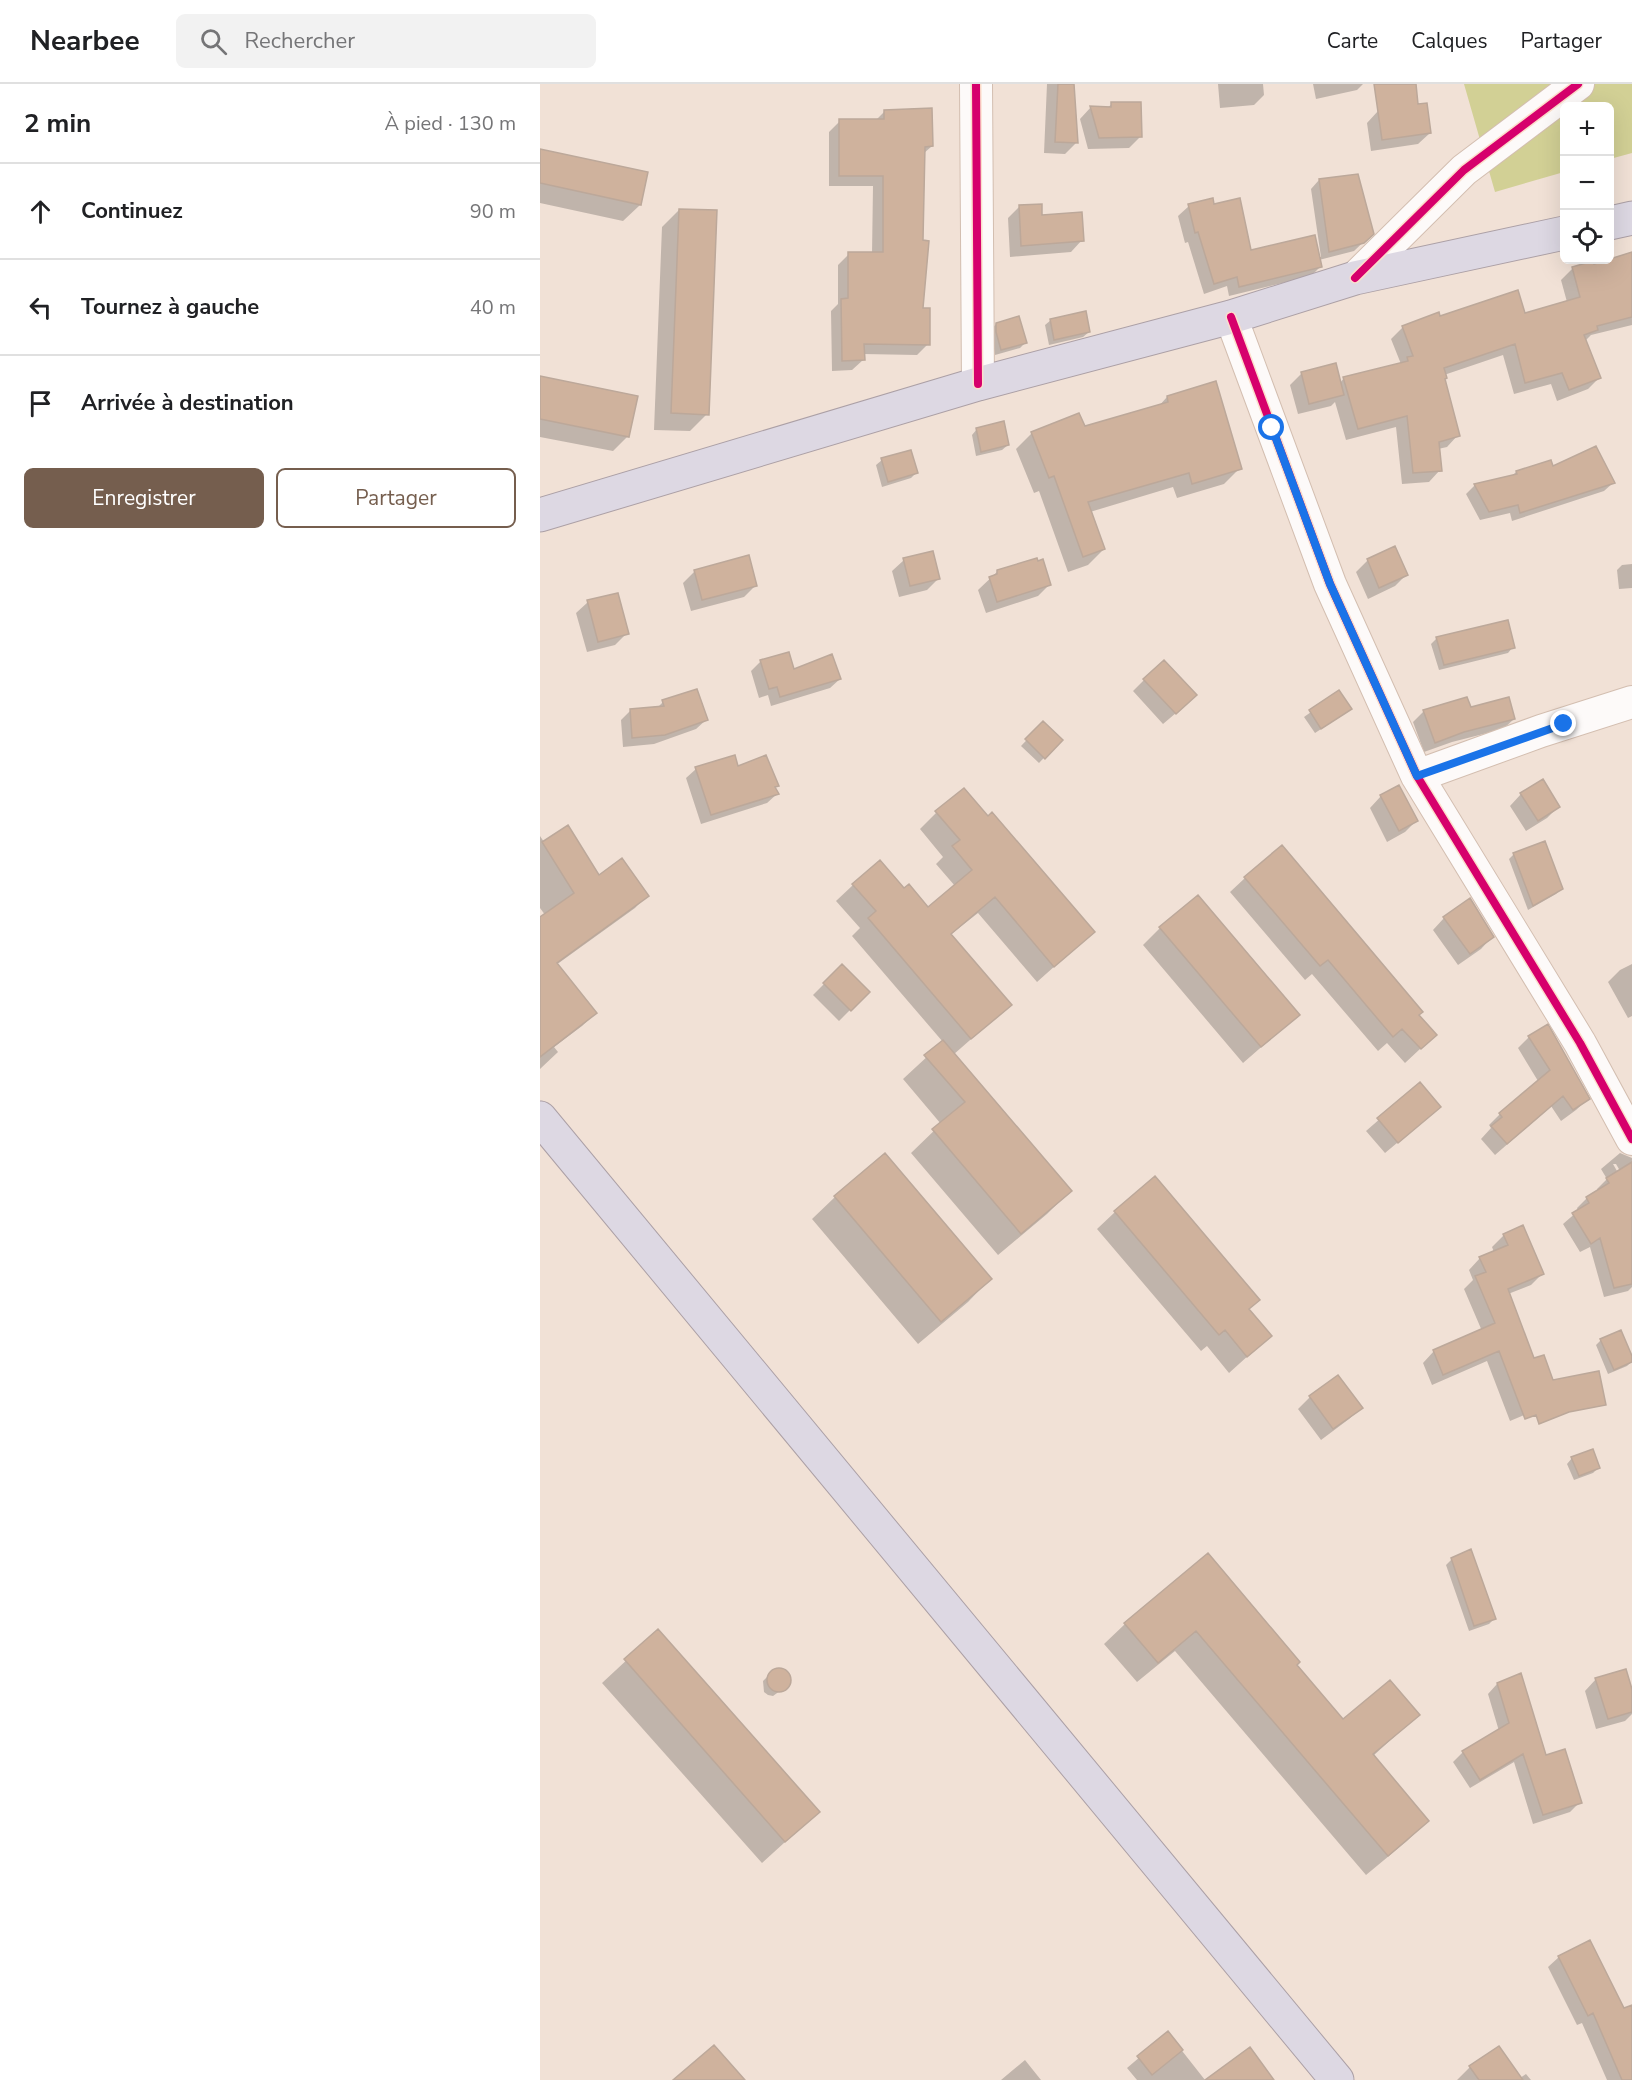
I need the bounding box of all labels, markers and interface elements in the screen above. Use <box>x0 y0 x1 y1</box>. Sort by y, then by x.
search box <box>176 14 596 68</box>
text: Nearbee <box>30 22 140 60</box>
icon: search <box>197 25 230 58</box>
text: Rechercher <box>245 26 355 56</box>
text: Carte <box>1327 27 1378 55</box>
text: Calques <box>1411 27 1488 55</box>
text: Partager <box>1521 27 1602 55</box>
map controls <box>1560 102 1614 264</box>
button: + <box>1560 102 1614 156</box>
text: 2 min <box>24 106 91 141</box>
text: À pied · 130 m <box>385 110 516 137</box>
button: − <box>1560 156 1614 210</box>
icon: ahead <box>24 195 57 228</box>
text: Continuez <box>81 196 183 226</box>
text: 90 m <box>470 198 516 225</box>
button: locate <box>1560 210 1614 264</box>
icon: left <box>24 291 57 324</box>
text: Tournez à gauche <box>81 292 259 322</box>
text: 40 m <box>470 294 516 321</box>
icon: arrive <box>24 387 57 420</box>
text: Arrivée à destination <box>81 388 294 418</box>
route start <box>1258 414 1284 440</box>
button: Enregistrer <box>24 468 264 528</box>
button: Partager <box>276 468 516 528</box>
route end <box>1550 710 1576 736</box>

